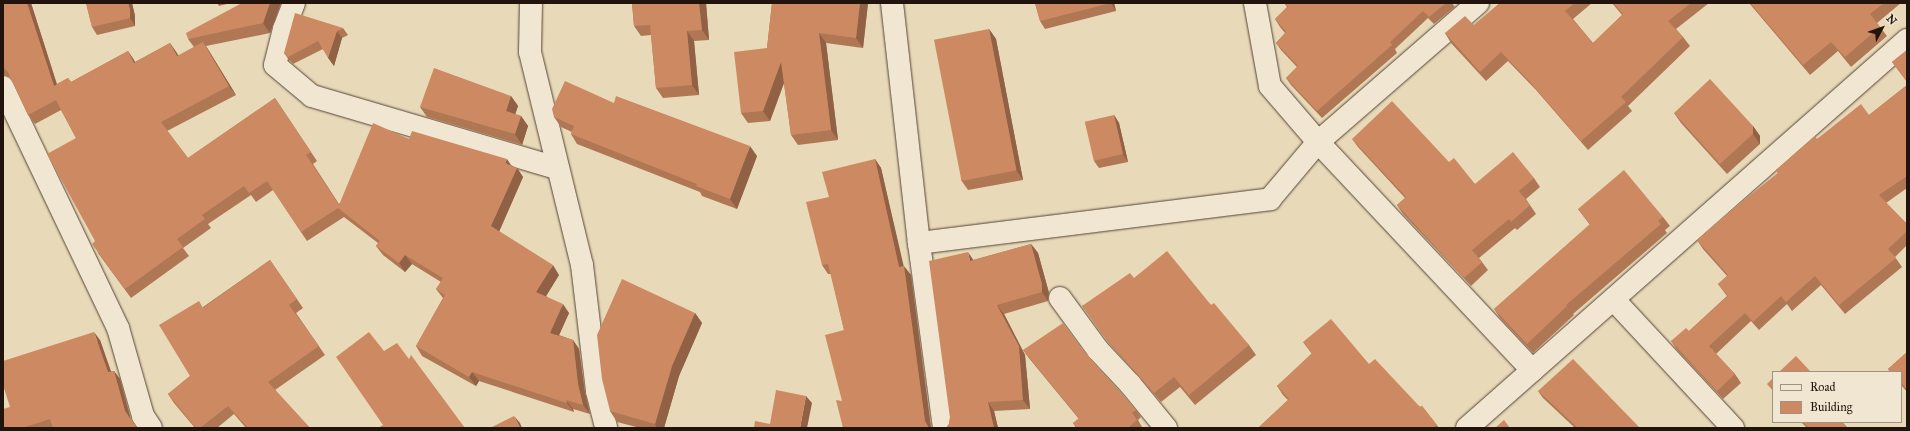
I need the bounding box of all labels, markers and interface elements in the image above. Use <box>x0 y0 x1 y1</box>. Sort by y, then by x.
north arrow <box>1862 8 1902 48</box>
text: N <box>1883 12 1899 28</box>
legend <box>1772 371 1902 423</box>
text: Road <box>1810 380 1836 394</box>
text: Building <box>1810 400 1852 414</box>

